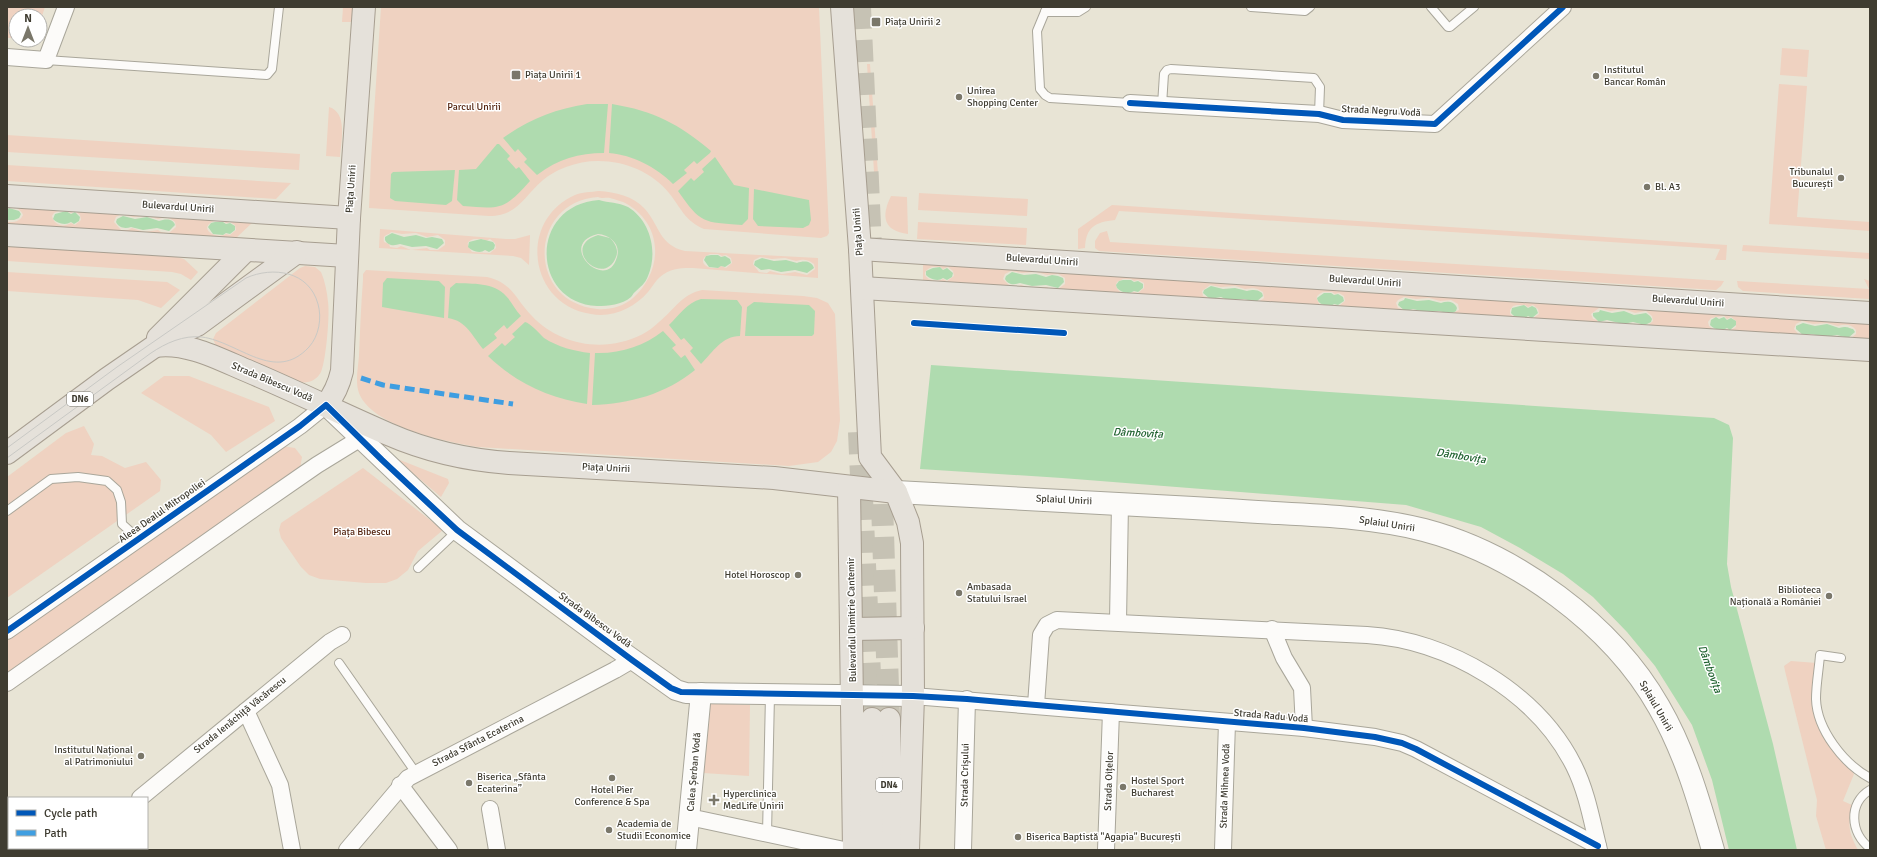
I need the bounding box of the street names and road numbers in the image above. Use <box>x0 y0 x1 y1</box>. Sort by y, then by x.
street label: Strada Negru Vodă <box>1341 103 1421 119</box>
street label: Piața Unirii <box>343 165 359 213</box>
street label: Bulevardul Unirii <box>141 198 215 216</box>
street label: Piața Unirii <box>850 208 866 256</box>
street label: Bulevardul Unirii <box>1005 251 1079 269</box>
street label: Bulevardul Unirii <box>1328 272 1402 290</box>
street label: Bulevardul Unirii <box>1651 292 1725 310</box>
street label: Strada Bibescu Vodă <box>230 360 314 404</box>
road number: DN6 <box>67 392 93 406</box>
street label: Piața Unirii <box>582 461 630 475</box>
street label: Aleea Dealul Mitropoliei <box>116 477 208 545</box>
street label: Splaiul Unirii <box>1036 493 1092 507</box>
street label: Splaiul Unirii <box>1358 514 1416 534</box>
street label: Bulevardul Dimitrie Cantemir <box>845 557 859 682</box>
street label: Strada Bibescu Vodă <box>556 590 634 650</box>
street label: Strada Ienăchiță Văcărescu <box>191 674 289 756</box>
street label: Splaiul Unirii <box>1637 679 1675 733</box>
street label: Strada Radu Vodă <box>1233 707 1309 725</box>
street label: Strada Sfânta Ecaterina <box>430 713 526 769</box>
street label: Calea Șerban Vodă <box>685 732 703 812</box>
street label: Strada Crișului <box>958 743 972 807</box>
street label: Strada Mihnea Vodă <box>1218 743 1232 829</box>
street label: Strada Oițelor <box>1102 751 1116 811</box>
road number: DN4 <box>876 778 902 792</box>

